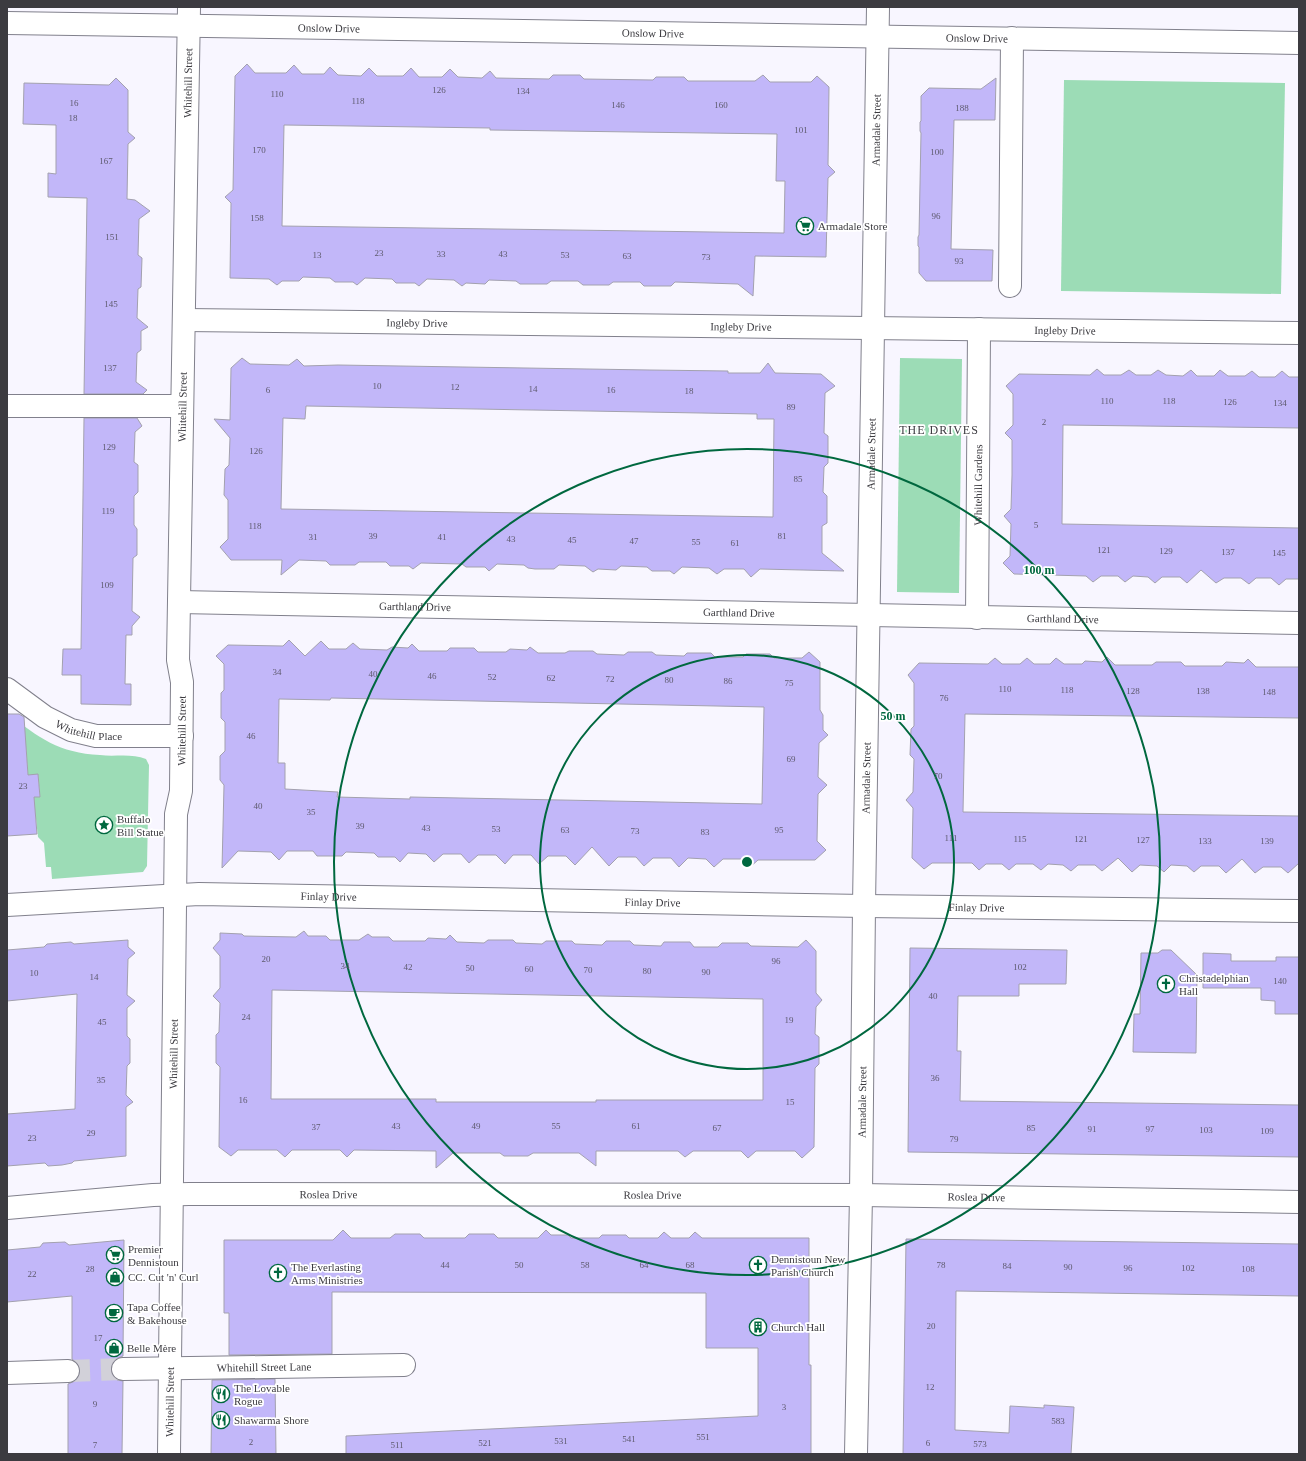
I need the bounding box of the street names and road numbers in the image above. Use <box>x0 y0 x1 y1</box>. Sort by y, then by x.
street label: Onslow Drive <box>298 22 360 34</box>
street label: Onslow Drive <box>622 27 684 39</box>
street label: Onslow Drive <box>946 32 1008 44</box>
street label: Whitehill Street <box>181 48 194 118</box>
street label: Armadale Street <box>870 94 883 166</box>
street label: Ingleby Drive <box>386 316 448 329</box>
street label: Ingleby Drive <box>710 320 772 333</box>
street label: Ingleby Drive <box>1034 324 1096 337</box>
street label: Whitehill Street <box>176 372 189 442</box>
street label: Armadale Street <box>864 418 878 490</box>
street label: Whitehill Gardens <box>972 444 984 526</box>
street label: Garthland Drive <box>379 600 451 613</box>
street label: Garthland Drive <box>703 606 775 619</box>
street label: Garthland Drive <box>1027 612 1099 625</box>
street label: Whitehill Street <box>175 696 188 766</box>
street label: Whitehill Place <box>54 717 122 742</box>
street label: Armadale Street <box>859 742 873 814</box>
street label: Finlay Drive <box>301 890 357 903</box>
street label: Finlay Drive <box>625 896 681 909</box>
street label: Finlay Drive <box>949 901 1005 914</box>
street label: Whitehill Street <box>167 1019 180 1089</box>
street label: Armadale Street <box>856 1066 868 1138</box>
street label: Roslea Drive <box>300 1188 357 1200</box>
street label: Roslea Drive <box>624 1189 681 1201</box>
street label: Roslea Drive <box>947 1190 1005 1203</box>
street label: Whitehill Street Lane <box>216 1360 312 1374</box>
street label: Whitehill Street <box>163 1367 176 1437</box>

